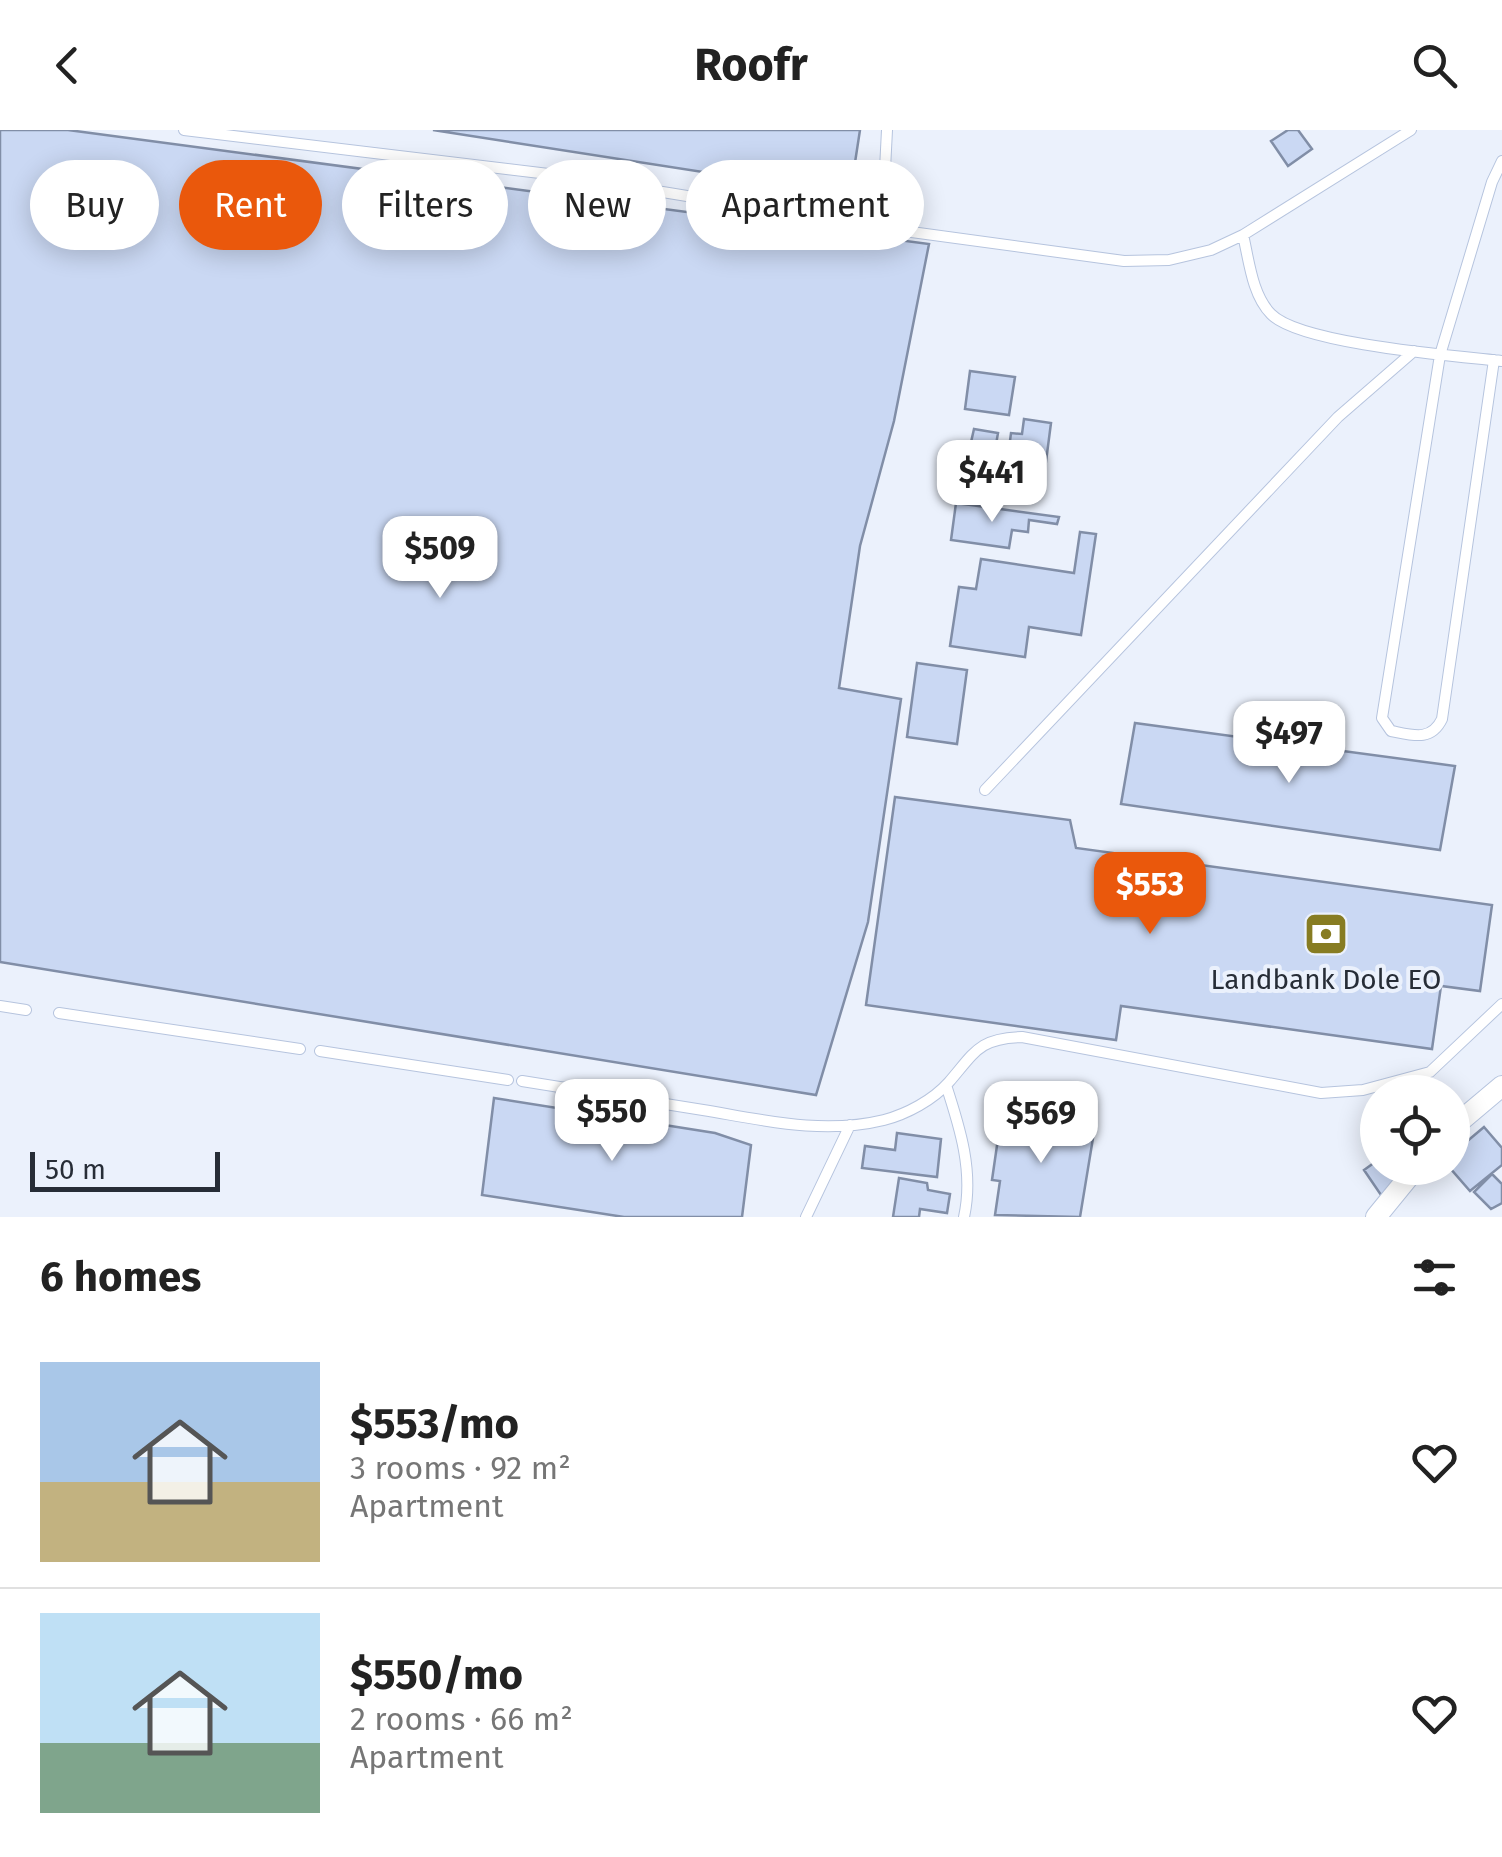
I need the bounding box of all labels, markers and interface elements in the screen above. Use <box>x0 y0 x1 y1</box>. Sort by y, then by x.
icon: back <box>40 38 95 93</box>
text: Roofr <box>694 38 808 92</box>
icon: search <box>1407 38 1462 93</box>
chip: Buy <box>30 160 159 250</box>
chip: Rent <box>179 160 322 250</box>
chip: Filters <box>342 160 508 250</box>
chip: New <box>528 160 666 250</box>
chip: Apartment <box>686 160 924 250</box>
pin: $441 <box>933 440 1051 525</box>
text: $441 <box>959 453 1025 491</box>
pin: $509 <box>381 516 499 601</box>
text: $509 <box>404 529 476 567</box>
pin: $497 <box>1230 701 1348 786</box>
text: $497 <box>1255 714 1323 752</box>
pin: $553 <box>1091 852 1209 937</box>
text: $553 <box>1116 865 1184 903</box>
bank icon: Landbank Dole EO <box>1303 911 1349 957</box>
place label: Landbank Dole EO <box>1211 963 1441 996</box>
map controls <box>1360 1075 1470 1185</box>
button: locate <box>1360 1075 1470 1185</box>
pin: $550 <box>553 1079 671 1164</box>
pin: $569 <box>982 1081 1100 1166</box>
text: $550 <box>577 1092 647 1130</box>
text: $569 <box>1006 1094 1076 1132</box>
scale bar <box>30 1147 220 1192</box>
text: 50 m <box>45 1153 106 1186</box>
icon: filters <box>1407 1250 1462 1305</box>
text: 6 homes <box>40 1252 201 1302</box>
text: $553/mo <box>350 1399 519 1449</box>
icon: home <box>120 1402 240 1522</box>
icon: heart <box>1407 1435 1462 1490</box>
text: 3 rooms · 92 m² <box>350 1449 571 1487</box>
text: Apartment <box>350 1487 504 1525</box>
text: $550/mo <box>350 1650 523 1700</box>
icon: home <box>120 1653 240 1773</box>
icon: heart <box>1407 1686 1462 1741</box>
text: 2 rooms · 66 m² <box>350 1700 573 1738</box>
text: Apartment <box>350 1738 504 1776</box>

